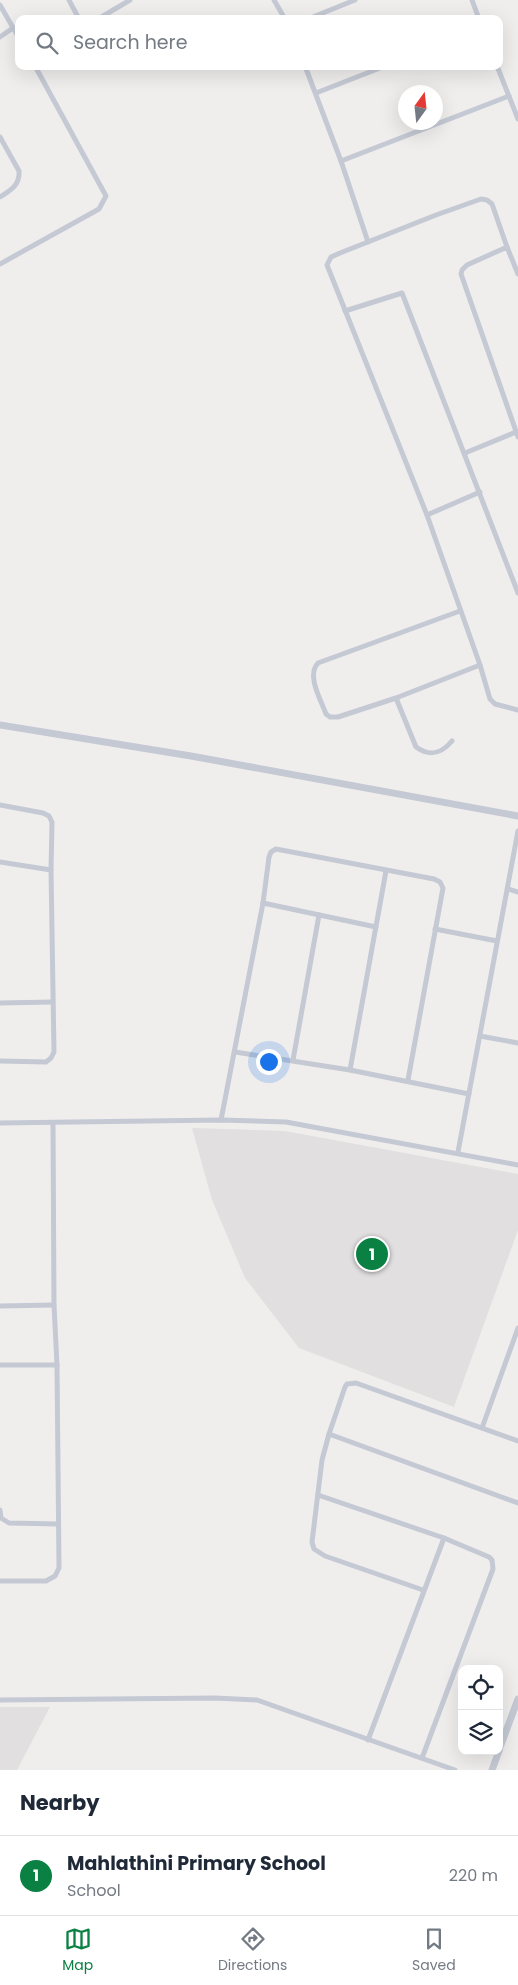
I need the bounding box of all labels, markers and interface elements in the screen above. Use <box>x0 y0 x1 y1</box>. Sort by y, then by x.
search box <box>15 15 503 70</box>
icon: search <box>33 29 61 57</box>
text: Search here <box>73 29 187 56</box>
north arrow <box>398 85 443 130</box>
your location <box>256 1049 282 1075</box>
pin: 1 <box>356 1235 388 1273</box>
map controls <box>458 1665 503 1755</box>
button: locate <box>458 1665 503 1710</box>
button: layers <box>458 1710 503 1755</box>
text: Nearby <box>20 1788 100 1817</box>
text: Mahlathini Primary School <box>67 1850 326 1877</box>
text: 1 <box>33 1864 39 1887</box>
text: 220 m <box>449 1864 498 1887</box>
text: School <box>67 1879 121 1902</box>
tab: Map <box>62 1925 93 1976</box>
tab: Directions <box>218 1925 287 1976</box>
tab: Saved <box>412 1925 456 1976</box>

